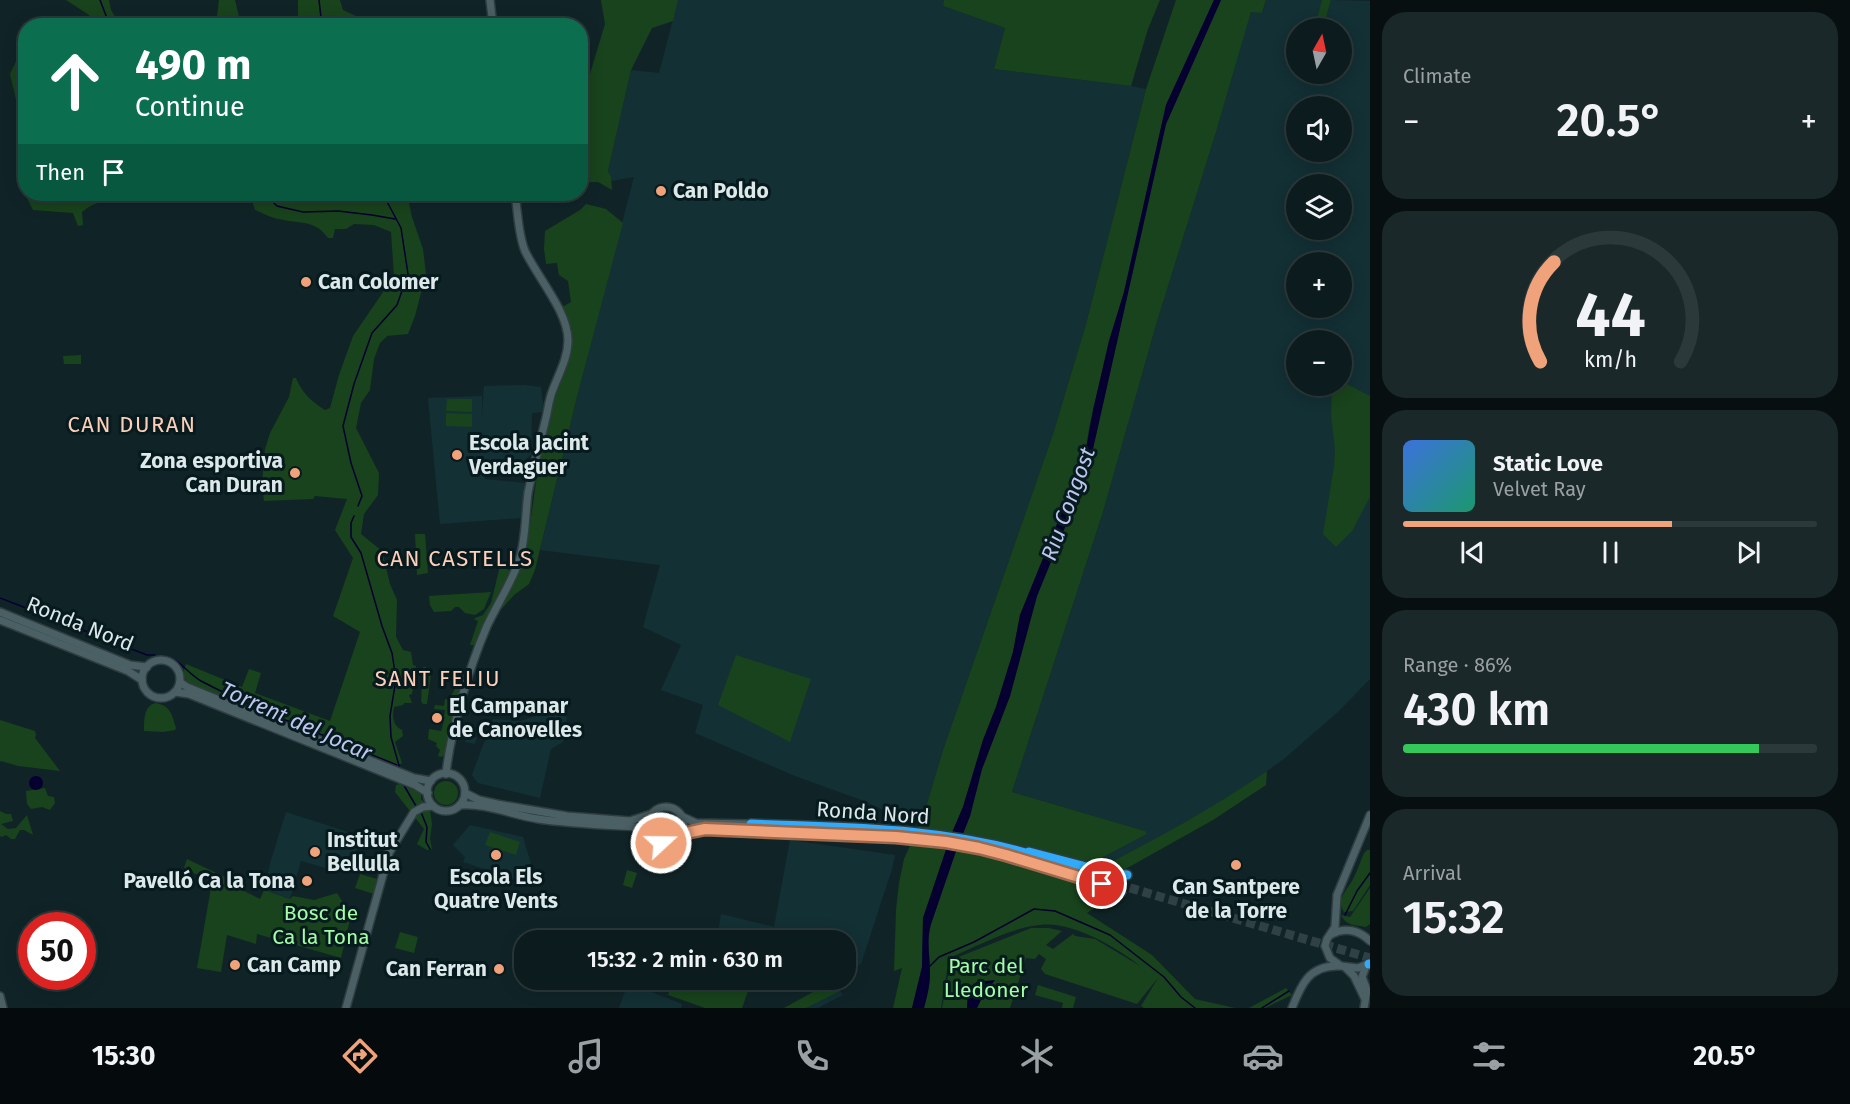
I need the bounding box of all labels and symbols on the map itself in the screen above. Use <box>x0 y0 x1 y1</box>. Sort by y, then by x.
north arrow <box>1286 18 1352 84</box>
place label: Can Poldo <box>673 178 769 204</box>
marker: Can Poldo <box>654 184 668 198</box>
place label: Can Colomer <box>318 269 439 295</box>
marker: Can Colomer <box>299 275 313 289</box>
district label: CAN DURAN <box>68 411 196 438</box>
place label: Escola Jacint Verdaguer <box>468 430 590 480</box>
water label: Riu Congost <box>1035 444 1101 564</box>
place label: Zona esportiva Can Duran <box>140 448 283 498</box>
marker: Escola Jacint Verdaguer <box>450 448 464 462</box>
marker: Zona esportiva Can Duran <box>288 466 302 480</box>
district label: CAN CASTELLS <box>377 545 533 572</box>
street label: Ronda Nord <box>23 591 137 657</box>
district label: SANT FELIU <box>375 665 501 692</box>
water label: Torrent del Jocar <box>216 676 376 767</box>
place label: El Campanar de Canovelles <box>449 693 582 743</box>
marker: El Campanar de Canovelles <box>430 711 444 725</box>
street label: Ronda Nord <box>816 796 930 830</box>
position arrow <box>629 811 693 875</box>
place label: Institut Bellulla <box>327 827 400 877</box>
marker: Institut Bellulla <box>308 845 322 859</box>
marker: Escola Els Quatre Vents <box>489 848 503 862</box>
pin <box>1076 858 1127 909</box>
marker: Can Santpere de la Torre <box>1229 858 1243 872</box>
place label: Escola Els Quatre Vents <box>434 864 558 914</box>
place label: Pavelló Ca la Tona <box>123 868 295 894</box>
marker: Pavelló Ca la Tona <box>300 874 314 888</box>
place label: Can Santpere de la Torre <box>1172 874 1300 924</box>
park label: Bosc de Ca la Tona <box>272 900 370 950</box>
speed limit sign: 50 <box>18 912 96 990</box>
place label: Can Camp <box>247 952 341 978</box>
park label: Parc del Lledoner <box>944 953 1028 1003</box>
place label: Can Ferran <box>386 956 487 982</box>
marker: Can Camp <box>228 958 242 972</box>
marker: Can Ferran <box>492 962 506 976</box>

